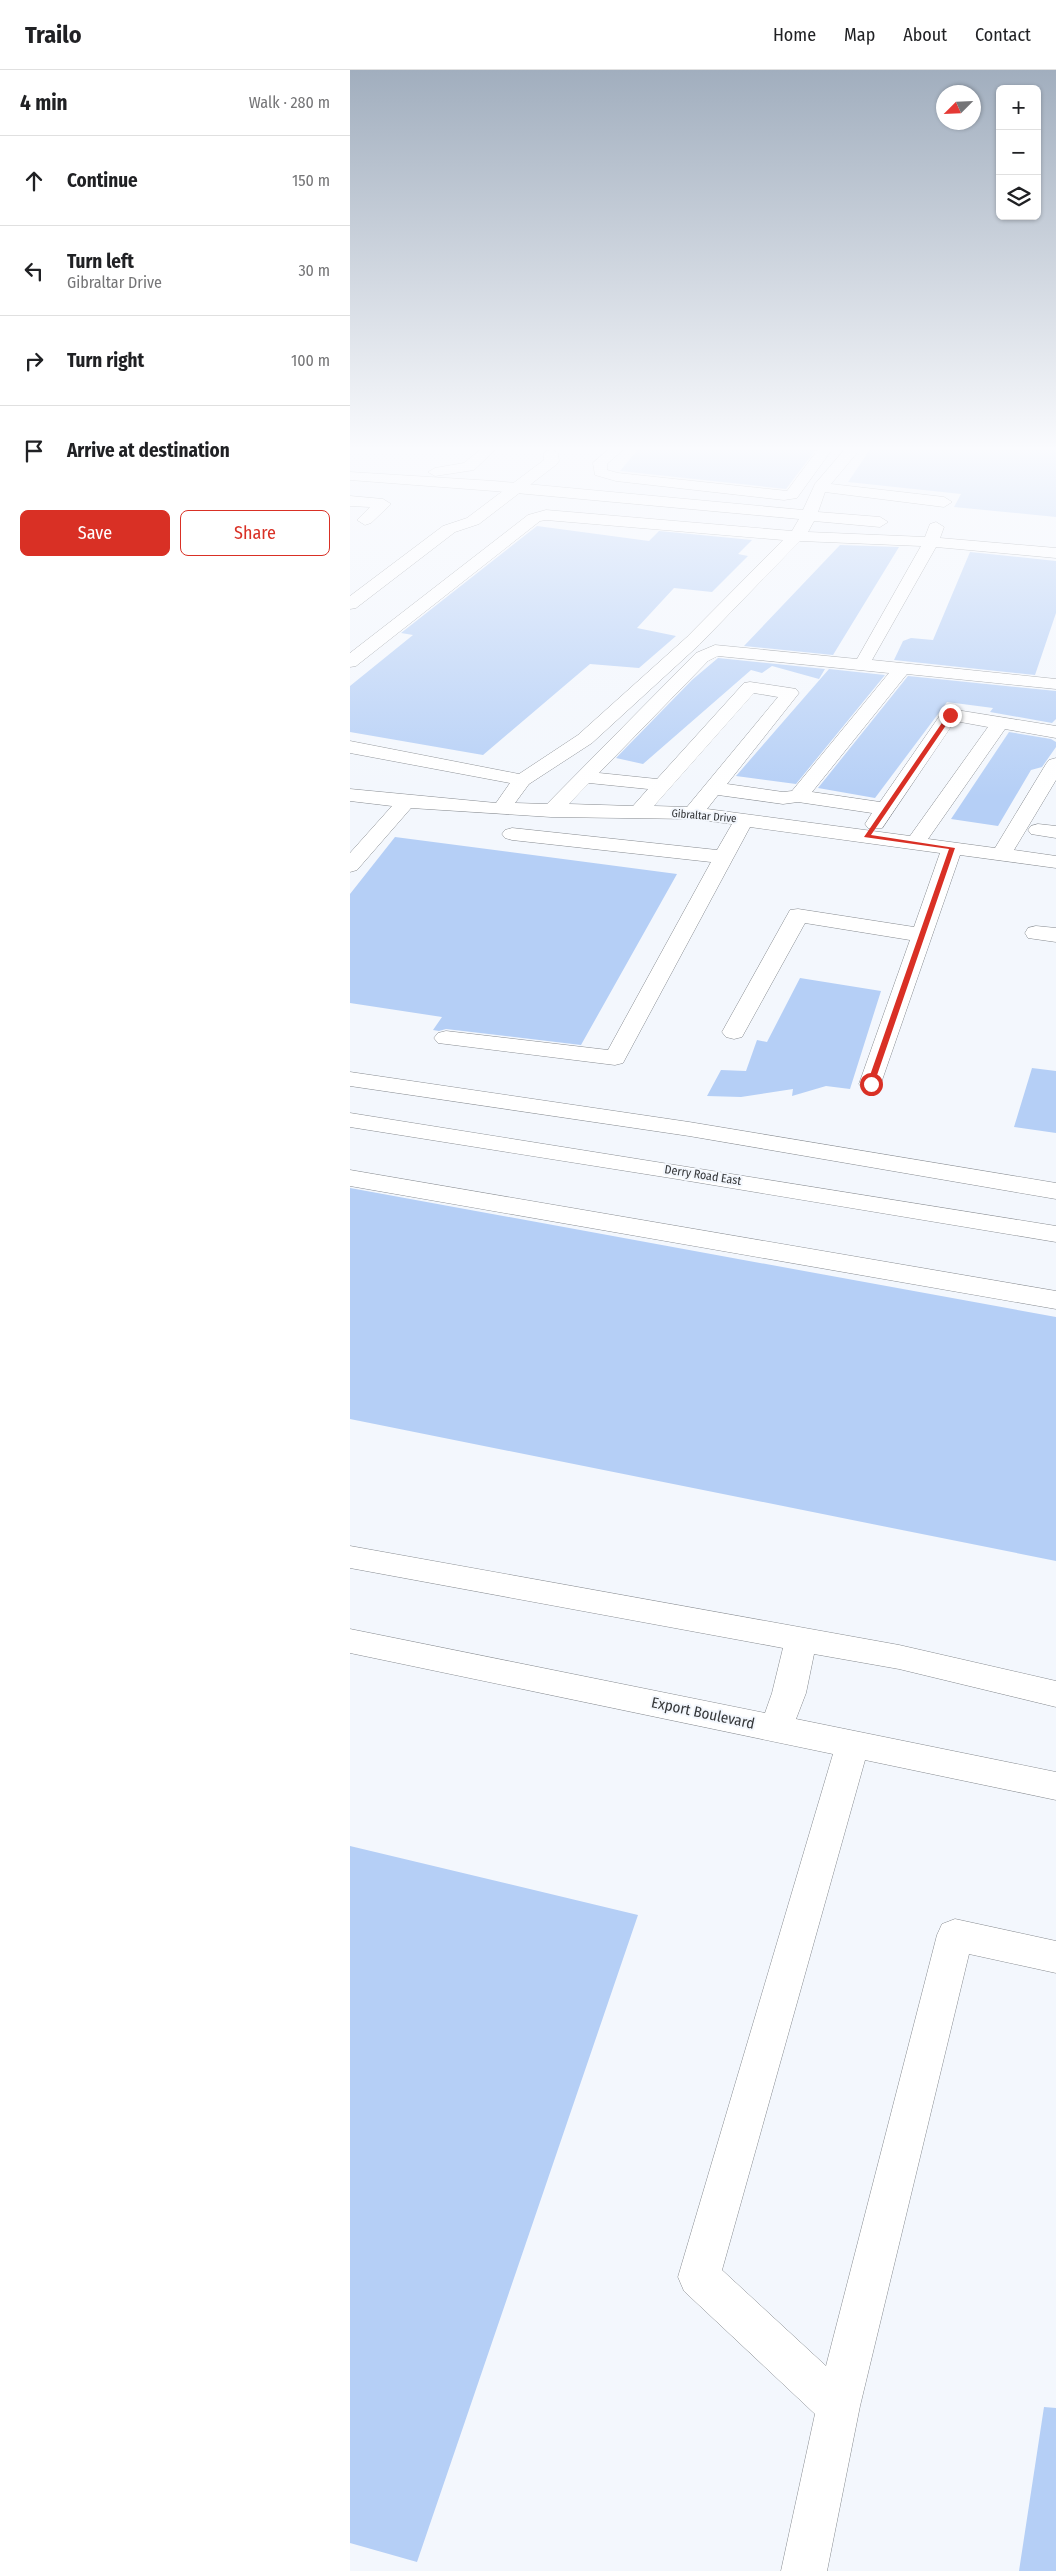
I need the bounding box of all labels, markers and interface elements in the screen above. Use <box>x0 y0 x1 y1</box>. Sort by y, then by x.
text: Trailo <box>25 21 82 49</box>
text: Home <box>773 24 816 46</box>
text: Map <box>844 24 875 46</box>
text: About <box>903 24 947 46</box>
text: Contact <box>975 24 1031 46</box>
north arrow <box>936 85 981 130</box>
map controls <box>996 85 1041 220</box>
button: + <box>996 85 1041 130</box>
text: 4 min <box>20 90 68 116</box>
text: Walk · 280 m <box>249 93 330 112</box>
button: − <box>996 130 1041 175</box>
icon: ahead <box>20 167 48 195</box>
text: Continue <box>67 169 138 192</box>
text: 150 m <box>292 171 330 190</box>
button: layers <box>996 175 1041 220</box>
text: Turn left <box>67 250 134 273</box>
icon: left <box>20 257 48 285</box>
text: 30 m <box>298 261 330 280</box>
text: Gibraltar Drive <box>67 273 162 292</box>
icon: right <box>20 347 48 375</box>
text: Turn right <box>67 349 144 372</box>
text: 100 m <box>291 351 330 370</box>
icon: arrive <box>20 437 48 465</box>
text: Arrive at destination <box>67 439 230 462</box>
button: Save <box>20 510 170 556</box>
button: Share <box>180 510 330 556</box>
route end <box>939 704 962 727</box>
street label: Gibraltar Drive <box>671 807 737 825</box>
route start <box>860 1073 883 1096</box>
street label: Derry Road East <box>664 1162 742 1188</box>
street label: Export Boulevard <box>650 1693 756 1733</box>

